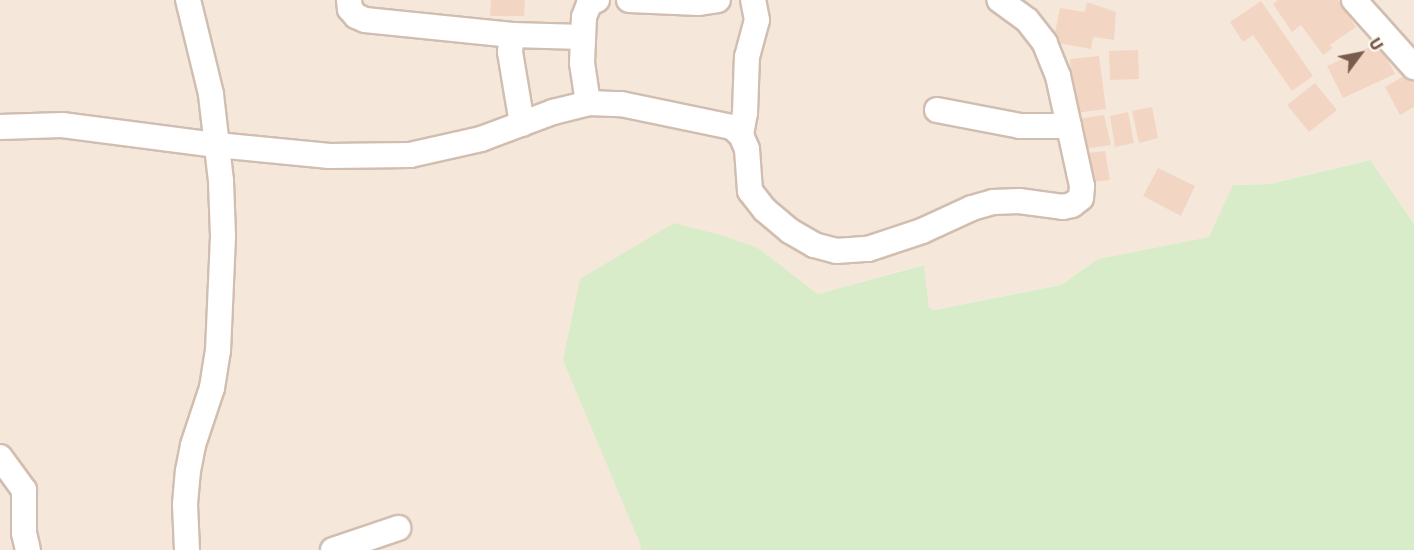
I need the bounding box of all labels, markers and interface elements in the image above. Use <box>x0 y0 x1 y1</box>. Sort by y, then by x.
north arrow <box>1330 24 1390 84</box>
text: U <box>1363 33 1388 55</box>

